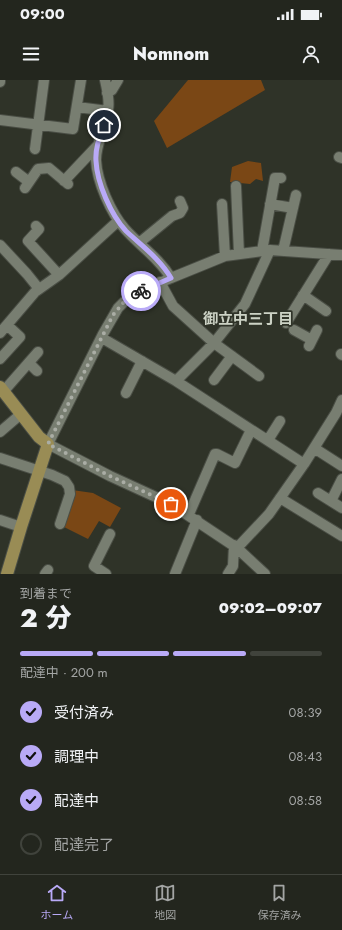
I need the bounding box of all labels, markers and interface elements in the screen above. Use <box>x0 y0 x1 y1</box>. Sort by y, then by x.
text: 09:00 <box>20 3 65 25</box>
text: Nomnom <box>133 41 209 67</box>
icon: menu <box>20 43 42 65</box>
icon: person <box>300 43 322 65</box>
pin <box>87 108 121 142</box>
icon: home <box>93 114 115 136</box>
courier <box>121 271 161 311</box>
icon: bike <box>130 280 152 302</box>
district label: 御立中三丁目 <box>203 308 293 330</box>
pin <box>154 487 188 521</box>
icon: bag <box>160 493 182 515</box>
text: 到着まで <box>20 584 72 603</box>
text: 09:02–09:07 <box>219 597 322 619</box>
text: 2 分 <box>20 599 72 637</box>
text: 配達中 · 200 m <box>20 663 108 682</box>
icon: check <box>20 701 42 723</box>
text: 受付済み <box>54 702 114 724</box>
text: 08:39 <box>289 703 322 722</box>
icon: check <box>20 745 42 767</box>
text: 調理中 <box>54 746 99 768</box>
text: 08:43 <box>289 747 322 766</box>
icon: check <box>20 789 42 811</box>
text: 配達中 <box>54 790 99 812</box>
text: 08:58 <box>289 791 322 810</box>
text: 配達完了 <box>54 834 114 856</box>
tab: ホーム <box>41 882 73 923</box>
tab: 地図 <box>154 882 176 923</box>
tab: 保存済み <box>257 882 301 923</box>

